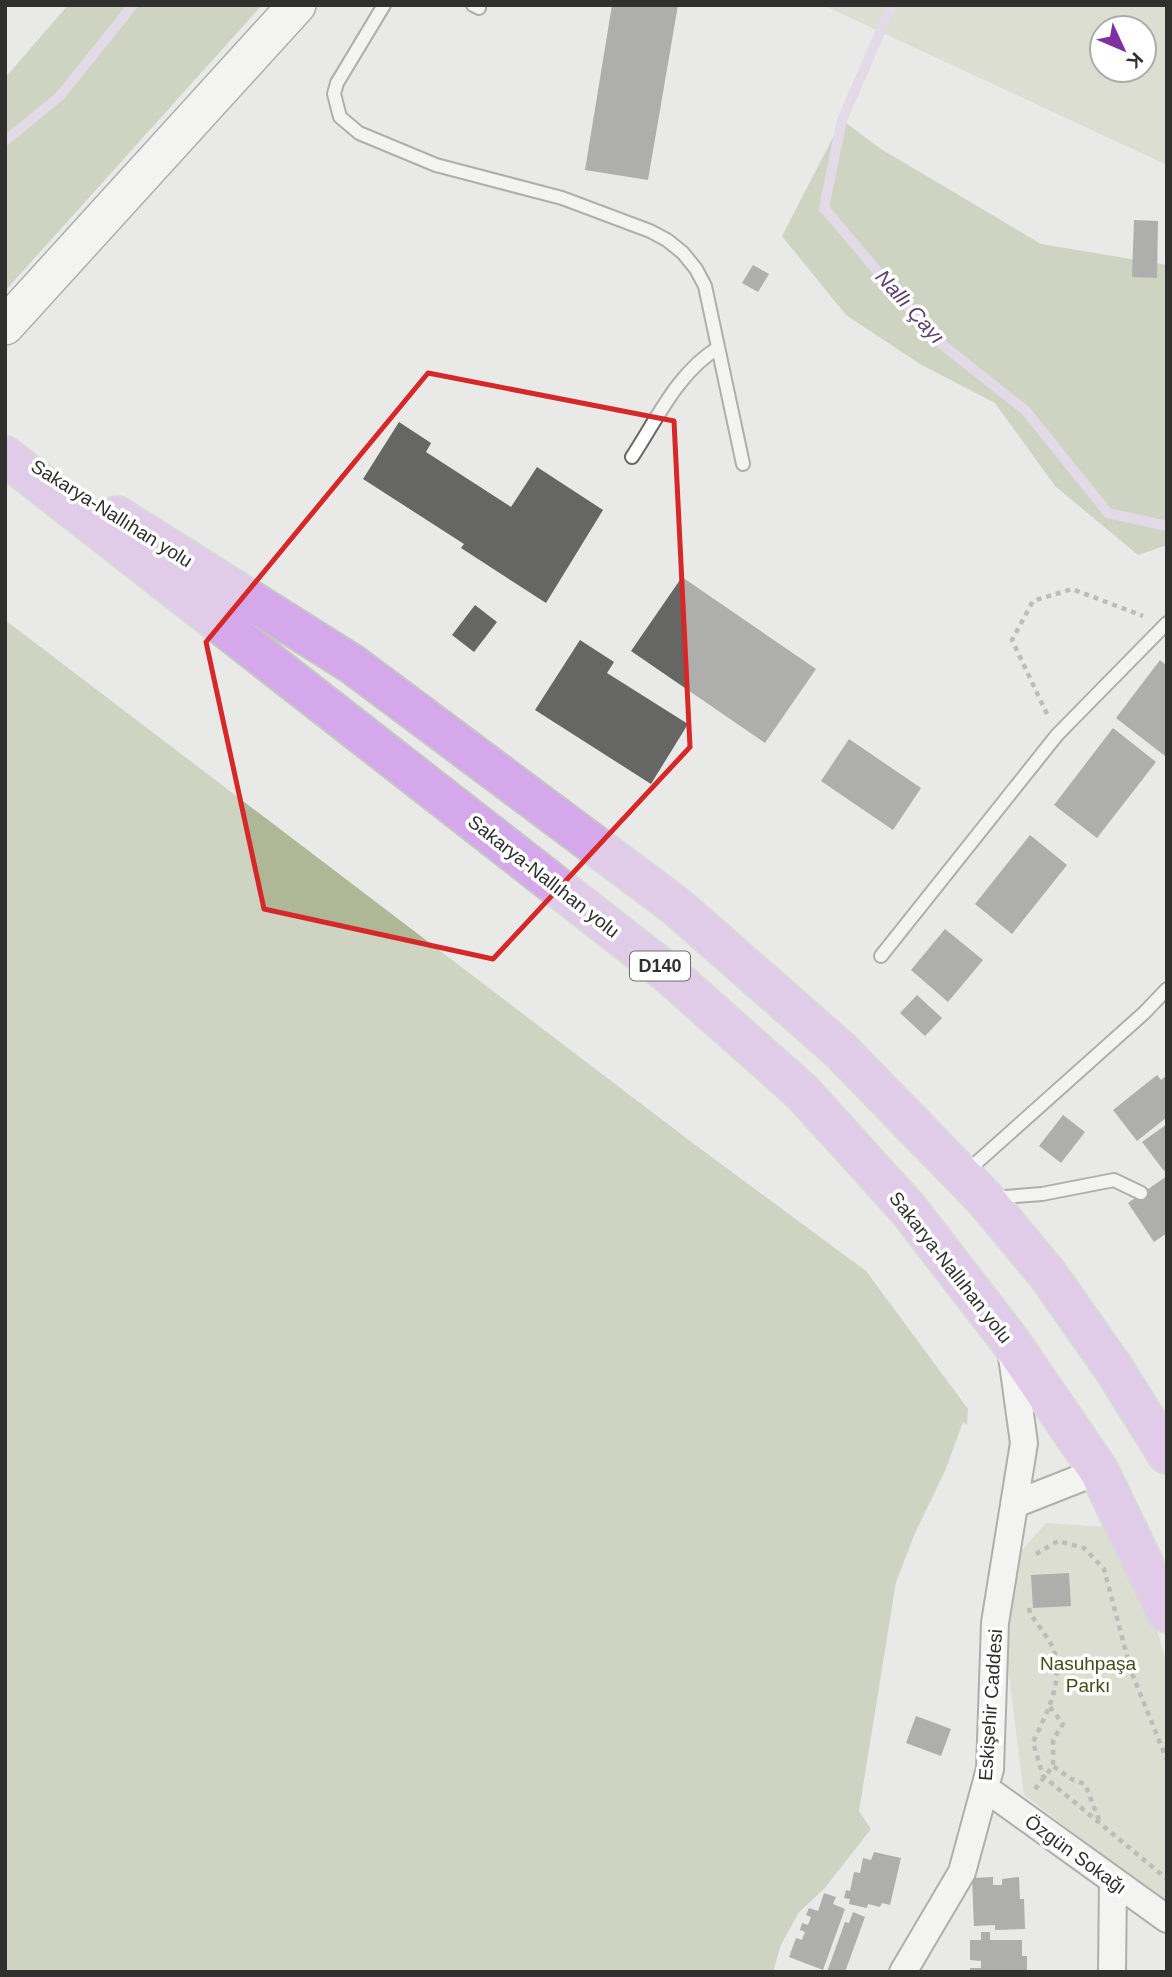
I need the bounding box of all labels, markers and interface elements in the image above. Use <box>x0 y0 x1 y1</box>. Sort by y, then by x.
north arrow <box>1088 14 1158 84</box>
text: K <box>1122 48 1147 73</box>
water label: Nallı Çayı <box>871 265 949 348</box>
street label: Sakarya-Nallıhan yolu <box>27 455 196 572</box>
street label: Sakarya-Nallıhan yolu <box>464 811 623 942</box>
road number: D140 <box>630 951 690 981</box>
street label: Sakarya-Nallıhan yolu <box>885 1188 1016 1347</box>
street label: Eskişehir Caddesi <box>975 1628 1006 1782</box>
park label: Nasuhpaşa Parkı <box>1040 1653 1136 1696</box>
street label: Özgün Sokağı <box>1021 1811 1131 1898</box>

